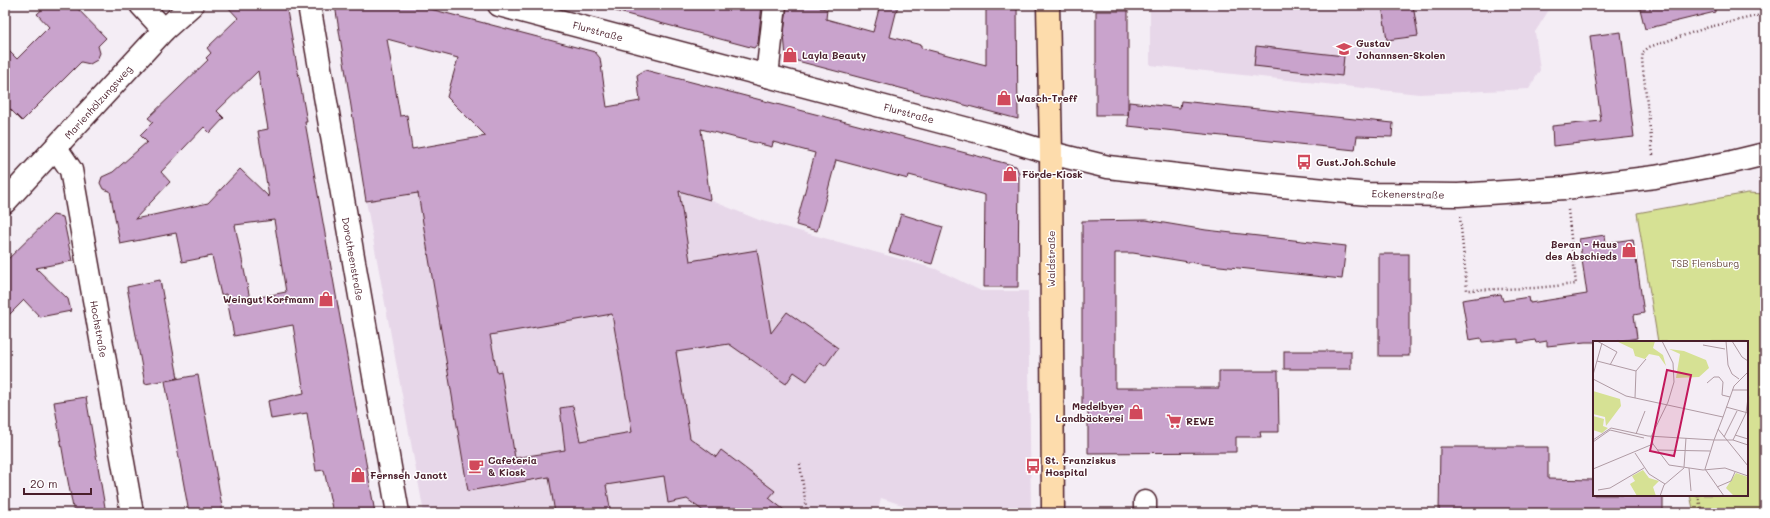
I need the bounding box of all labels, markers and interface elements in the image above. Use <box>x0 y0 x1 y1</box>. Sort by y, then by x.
street label: Flurstraße <box>571 18 625 44</box>
place label: Gustav Johannsen-Skolen <box>1356 36 1445 62</box>
school or university icon: Gustav Johannsen-Skolen <box>1335 40 1353 58</box>
shop icon: Layla Beauty <box>781 46 799 64</box>
place label: Layla Beauty <box>802 48 867 62</box>
street label: Marienhölzungsweg <box>61 62 135 142</box>
shop icon: Wasch-Treff <box>995 89 1013 107</box>
place label: Wasch-Treff <box>1016 91 1078 105</box>
street label: Flurstraße <box>882 100 936 126</box>
bus stop icon: Gust.Joh.Schule <box>1295 153 1313 171</box>
place label: Gust.Joh.Schule <box>1316 155 1396 169</box>
shop icon: Förde-Kiosk <box>1001 165 1019 183</box>
place label: Förde-Kiosk <box>1022 167 1083 181</box>
street label: Eckenerstraße <box>1371 186 1445 202</box>
street label: Dorotheenstraße <box>339 216 367 302</box>
street label: Waldstraße <box>1044 231 1058 287</box>
place label: Beran - Haus des Abschieds <box>1545 237 1617 263</box>
shop icon: Beran - Haus des Abschieds <box>1620 241 1638 259</box>
park label: TSB Flensburg <box>1671 256 1739 270</box>
shop icon: Weingut Korfmann <box>317 290 335 308</box>
place label: Weingut Korfmann <box>223 292 314 306</box>
street label: Hochstraße <box>87 299 111 359</box>
inset map <box>1593 341 1748 496</box>
place label: Medelbyer Landbäckerei <box>1056 399 1124 425</box>
shop icon: Medelbyer Landbäckerei <box>1127 403 1145 421</box>
supermarket icon: REWE <box>1165 412 1183 430</box>
place label: REWE <box>1186 414 1214 428</box>
place label: Cafeteria & Kiosk <box>488 453 537 479</box>
place label: St. Franziskus Hospital <box>1045 453 1116 479</box>
cafe icon: Cafeteria & Kiosk <box>467 457 485 475</box>
bus stop icon: St. Franziskus Hospital <box>1024 457 1042 475</box>
shop icon: Fernseh Janott <box>349 466 367 484</box>
place label: Fernseh Janott <box>370 468 448 482</box>
scale bar <box>24 470 91 496</box>
text: 20 m <box>30 475 58 491</box>

